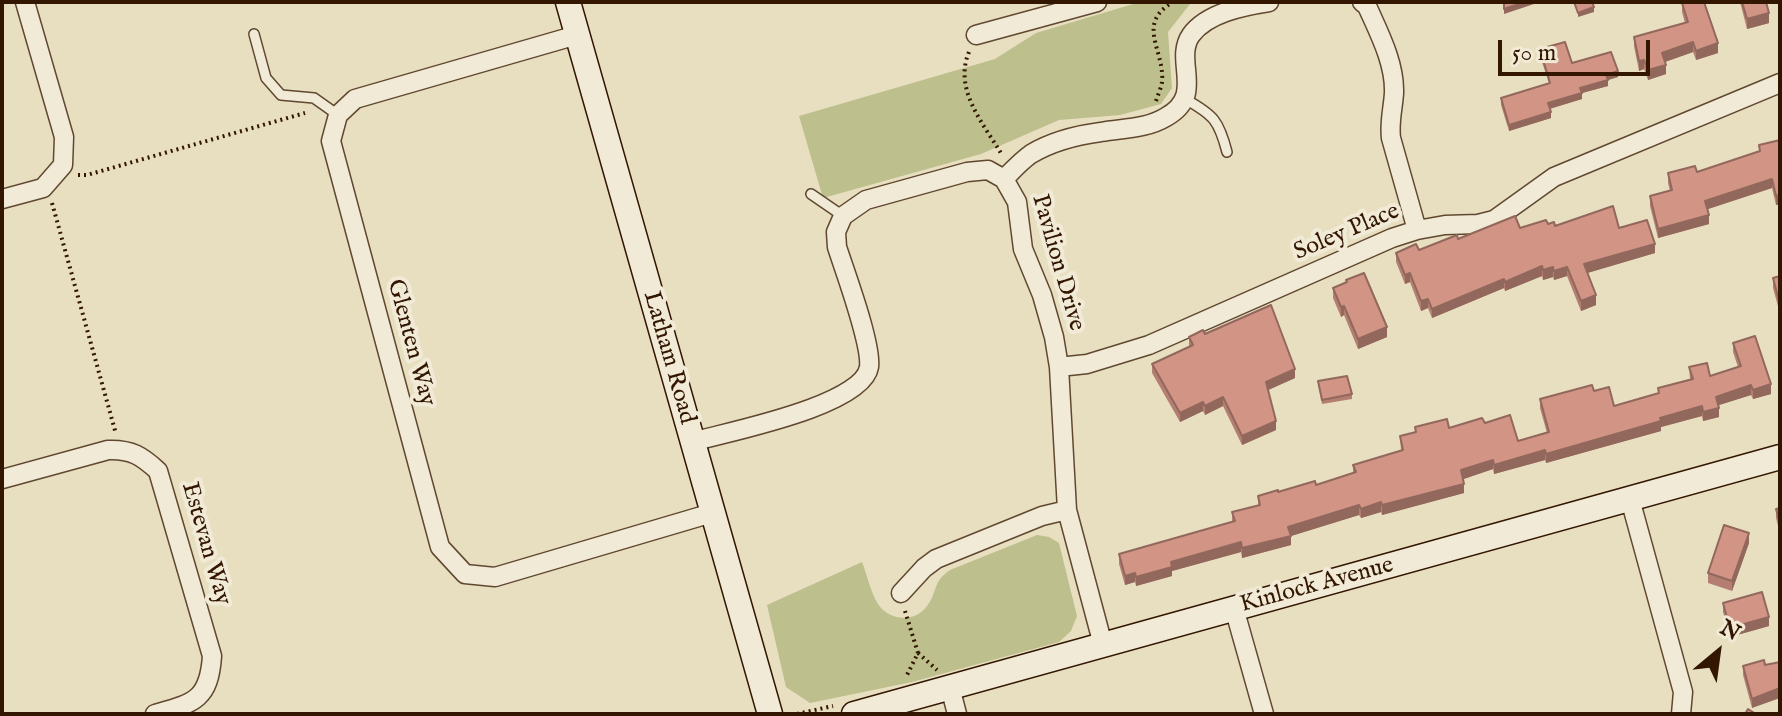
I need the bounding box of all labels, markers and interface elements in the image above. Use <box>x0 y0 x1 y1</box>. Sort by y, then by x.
scale bar <box>1502 24 1654 74</box>
text: 50 m <box>1512 38 1556 69</box>
street label: Pavilion Drive <box>1024 191 1090 335</box>
street label: Soley Place <box>1290 198 1404 268</box>
street label: Glenten Way <box>379 277 441 409</box>
street label: Latham Road <box>635 288 701 428</box>
street label: Estevan Way <box>174 479 236 609</box>
street label: Kinlock Avenue <box>1237 552 1397 620</box>
north arrow <box>1678 612 1758 692</box>
text: N <box>1715 614 1745 648</box>

